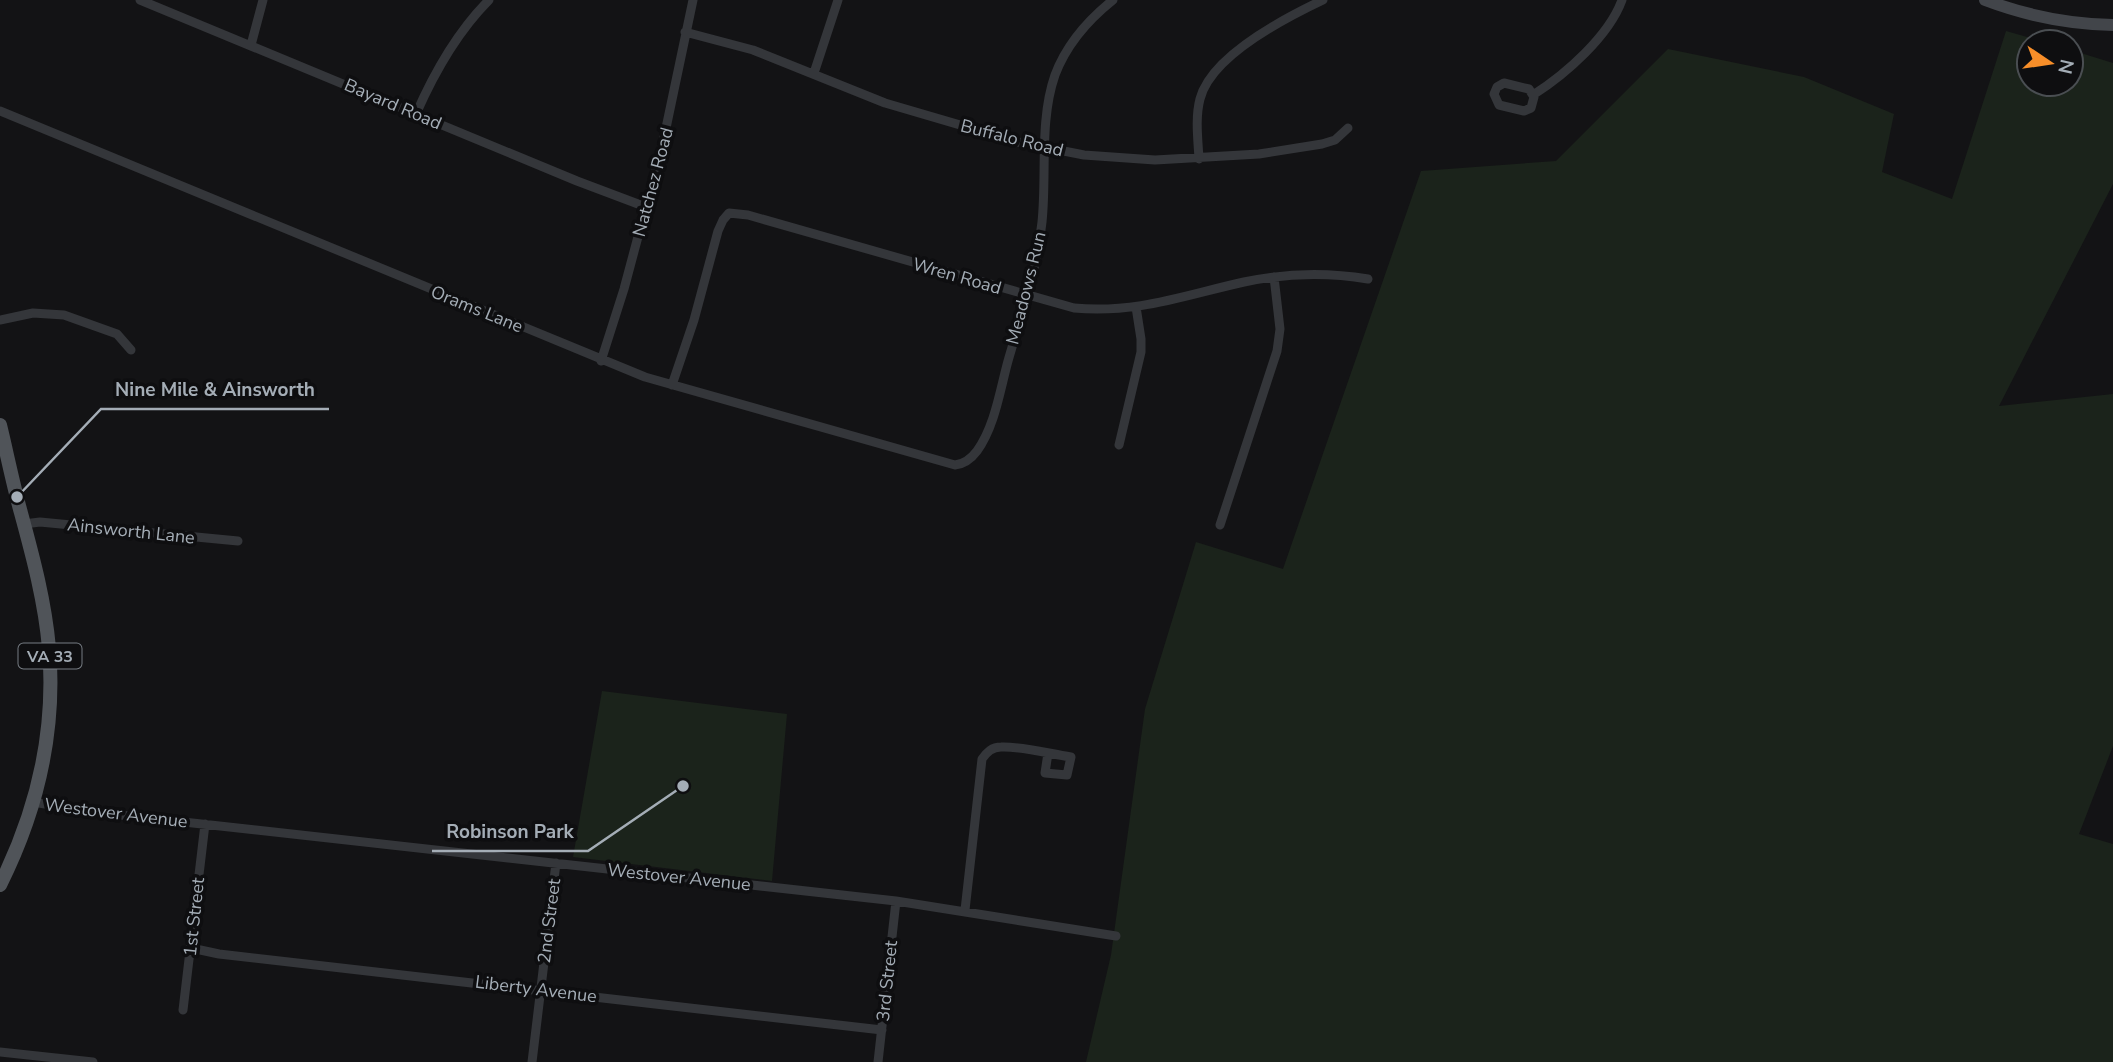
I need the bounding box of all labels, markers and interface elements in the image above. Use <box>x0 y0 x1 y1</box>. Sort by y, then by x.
north arrow <box>2015 28 2085 98</box>
text: N <box>2051 57 2080 76</box>
street label: Bayard Road <box>341 73 445 135</box>
street label: Buffalo Road <box>958 114 1066 162</box>
street label: Natchez Road <box>627 125 679 239</box>
street label: Meadows Run <box>1000 229 1052 347</box>
street label: Wren Road <box>910 252 1004 300</box>
street label: Orams Lane <box>427 280 527 338</box>
callout: Nine Mile & Ainsworth <box>101 369 329 409</box>
text: Nine Mile & Ainsworth <box>115 377 315 403</box>
street label: Ainsworth Lane <box>66 512 196 550</box>
road number: VA 33 <box>19 643 82 668</box>
street label: Westover Avenue <box>43 792 189 834</box>
callout: Robinson Park <box>432 811 588 851</box>
text: Robinson Park <box>446 819 575 845</box>
street label: Westover Avenue <box>606 858 752 896</box>
street label: 1st Street <box>178 876 210 958</box>
street label: 2nd Street <box>532 877 566 965</box>
street label: 3rd Street <box>871 939 903 1023</box>
street label: Liberty Avenue <box>474 970 598 1008</box>

